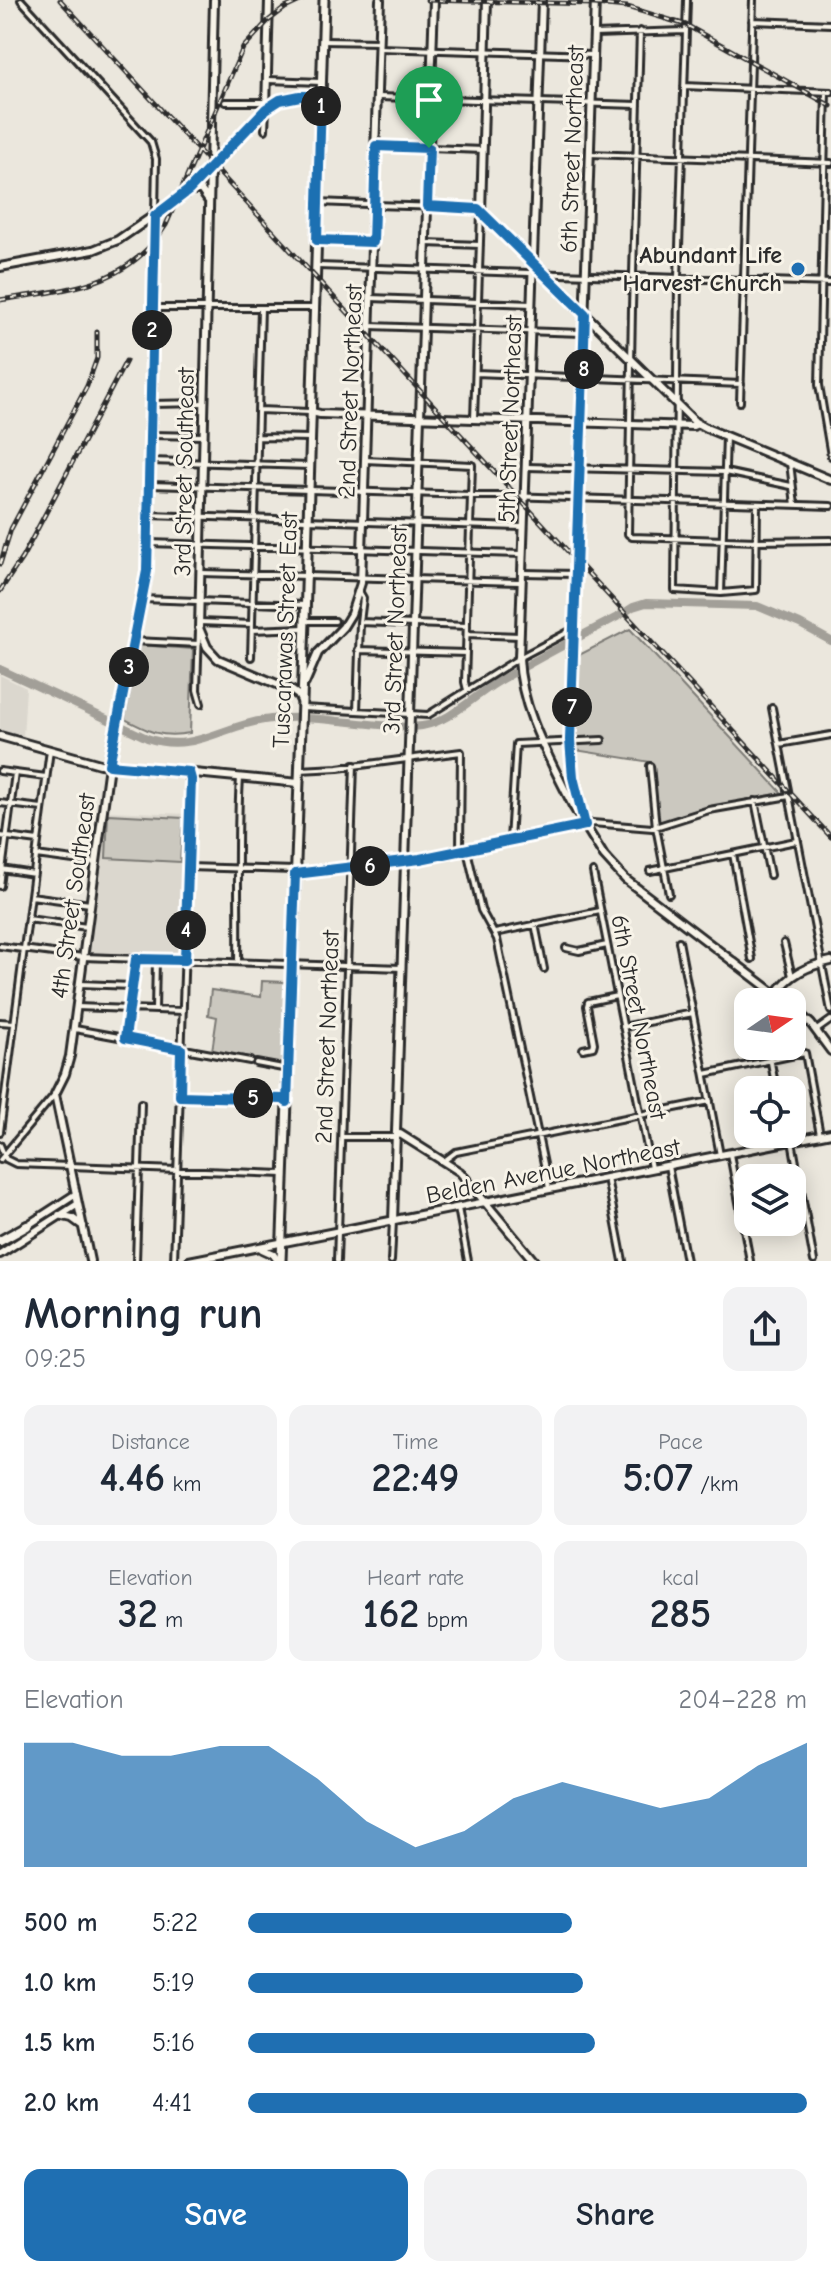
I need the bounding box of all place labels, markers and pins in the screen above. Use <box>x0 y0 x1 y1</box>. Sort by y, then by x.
pin <box>395 66 463 148</box>
pin: 1 <box>301 86 341 126</box>
place label: Abundant Life Harvest Church <box>622 241 782 297</box>
marker: Abundant Life Harvest Church <box>789 260 807 278</box>
pin: 2 <box>132 310 172 350</box>
pin: 8 <box>564 349 604 389</box>
pin: 3 <box>109 647 149 687</box>
pin: 7 <box>552 687 592 727</box>
pin: 6 <box>350 846 390 886</box>
pin: 4 <box>166 910 206 950</box>
pin: 5 <box>233 1078 273 1118</box>

